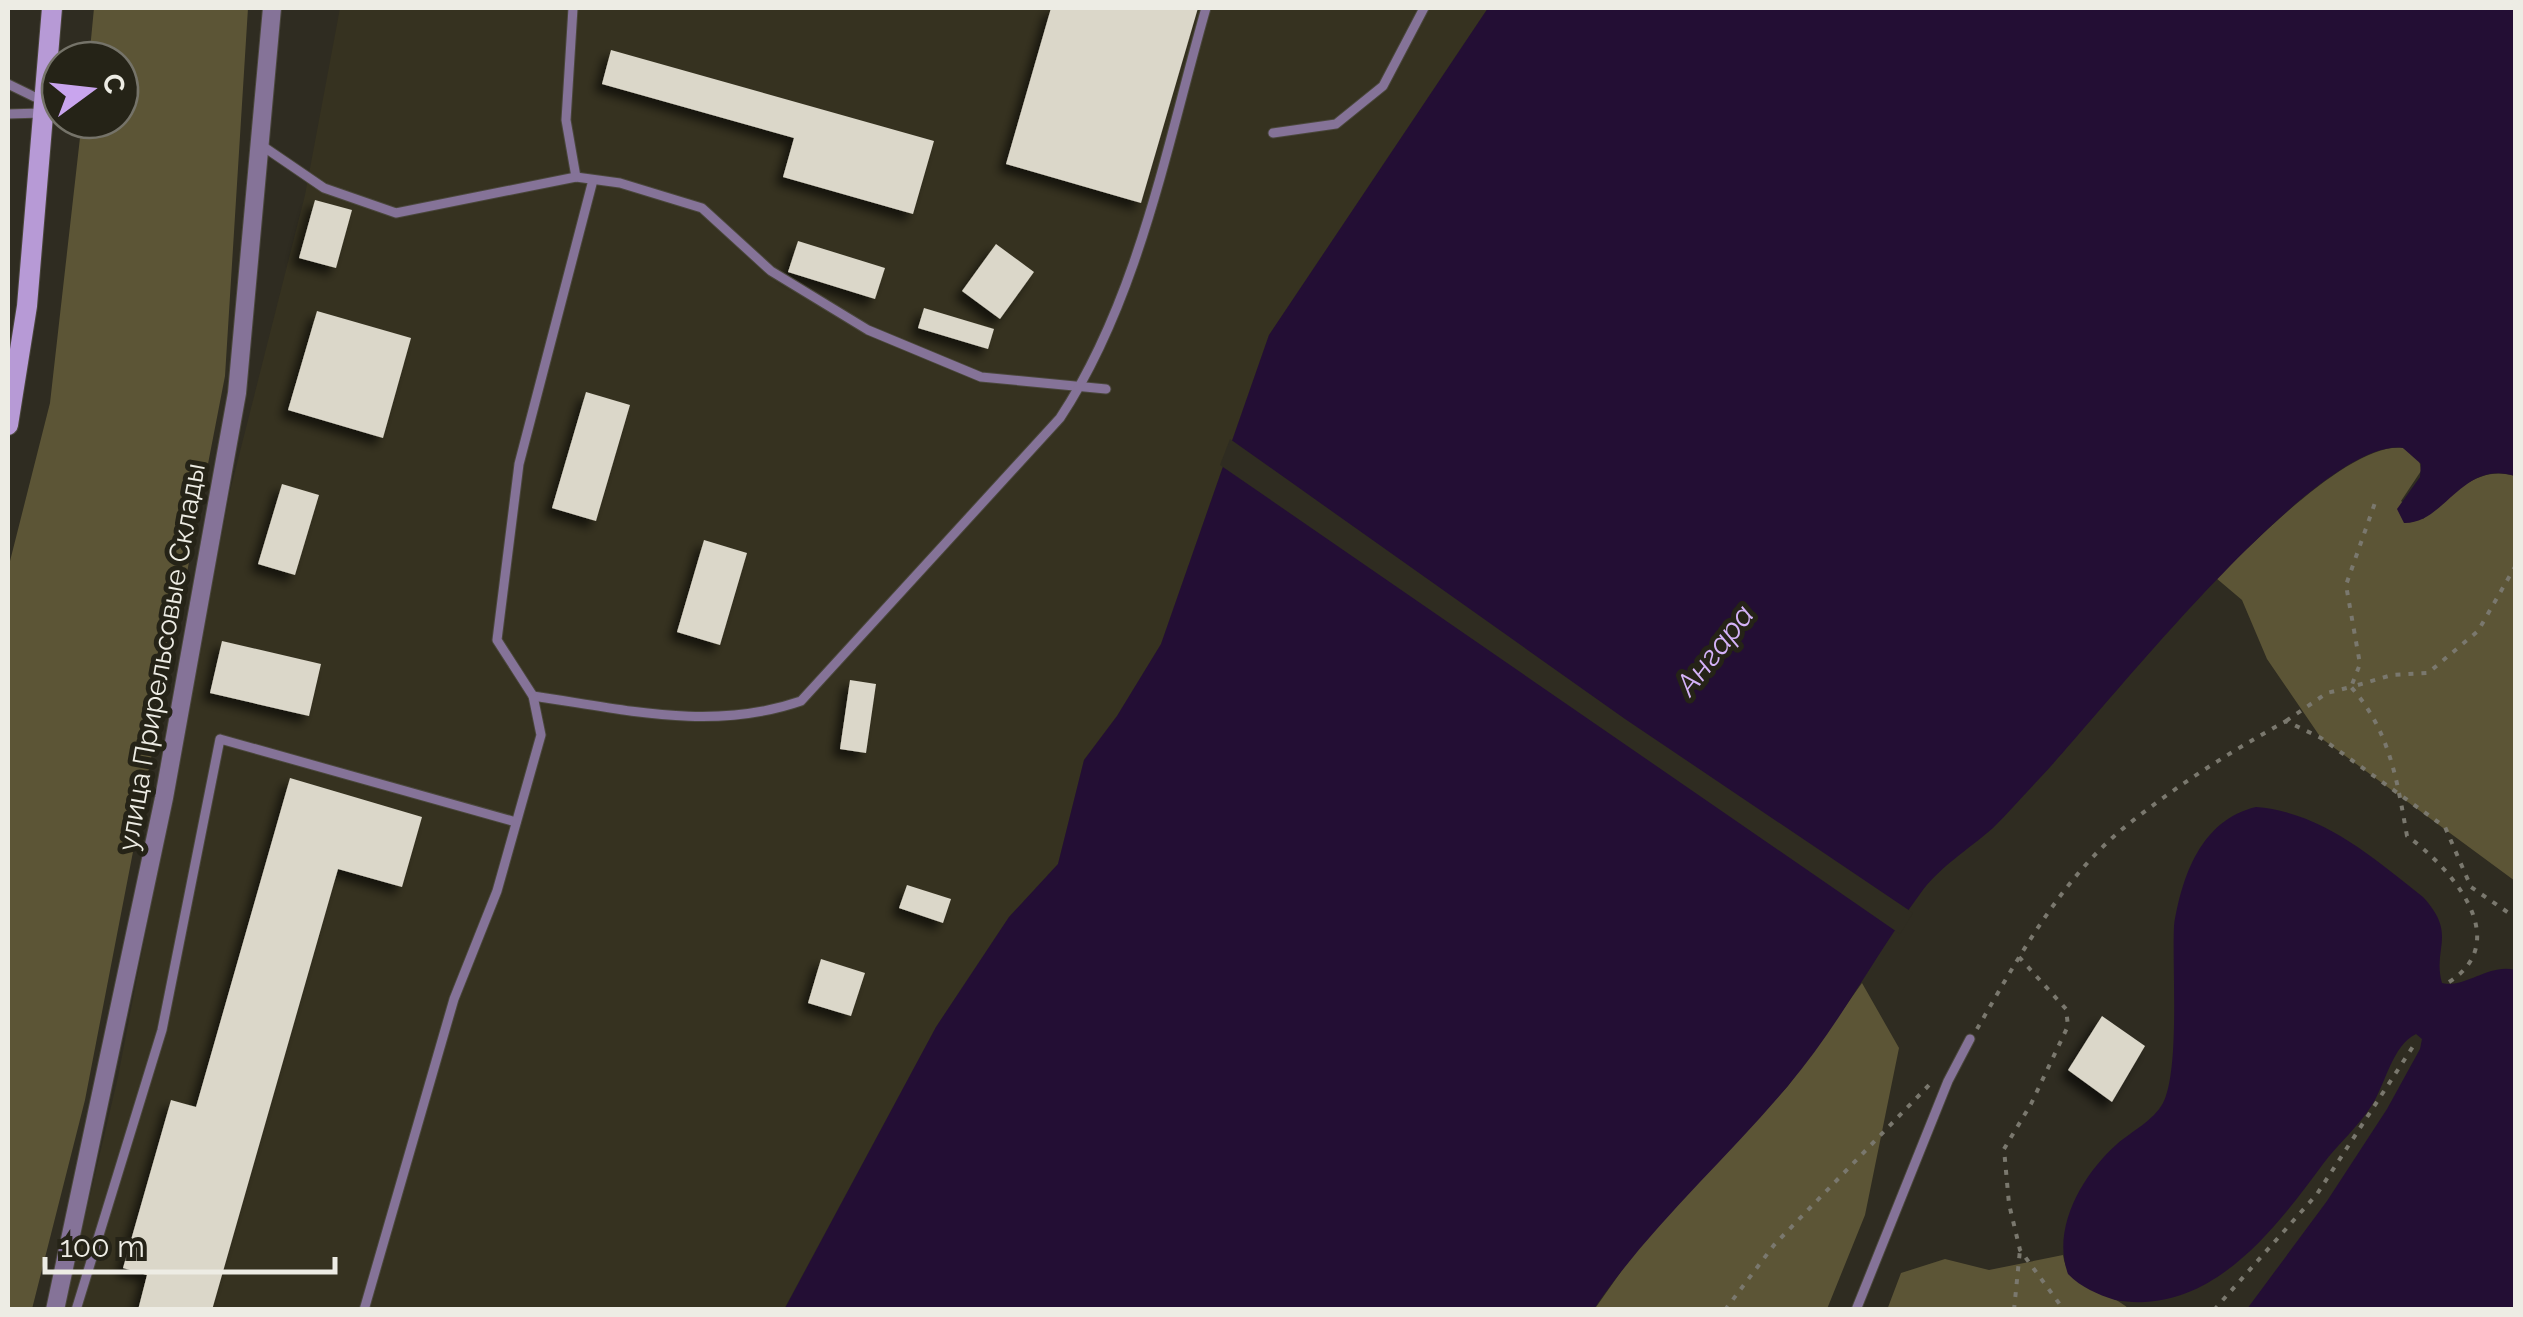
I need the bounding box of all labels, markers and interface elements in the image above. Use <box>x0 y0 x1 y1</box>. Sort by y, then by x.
north arrow <box>40 40 140 140</box>
text: С <box>95 70 132 97</box>
street label: улица Прирельсовые Склады <box>111 461 212 854</box>
water label: Ангара <box>1667 597 1761 703</box>
scale bar <box>45 1212 335 1274</box>
text: 100 m <box>60 1229 145 1264</box>

